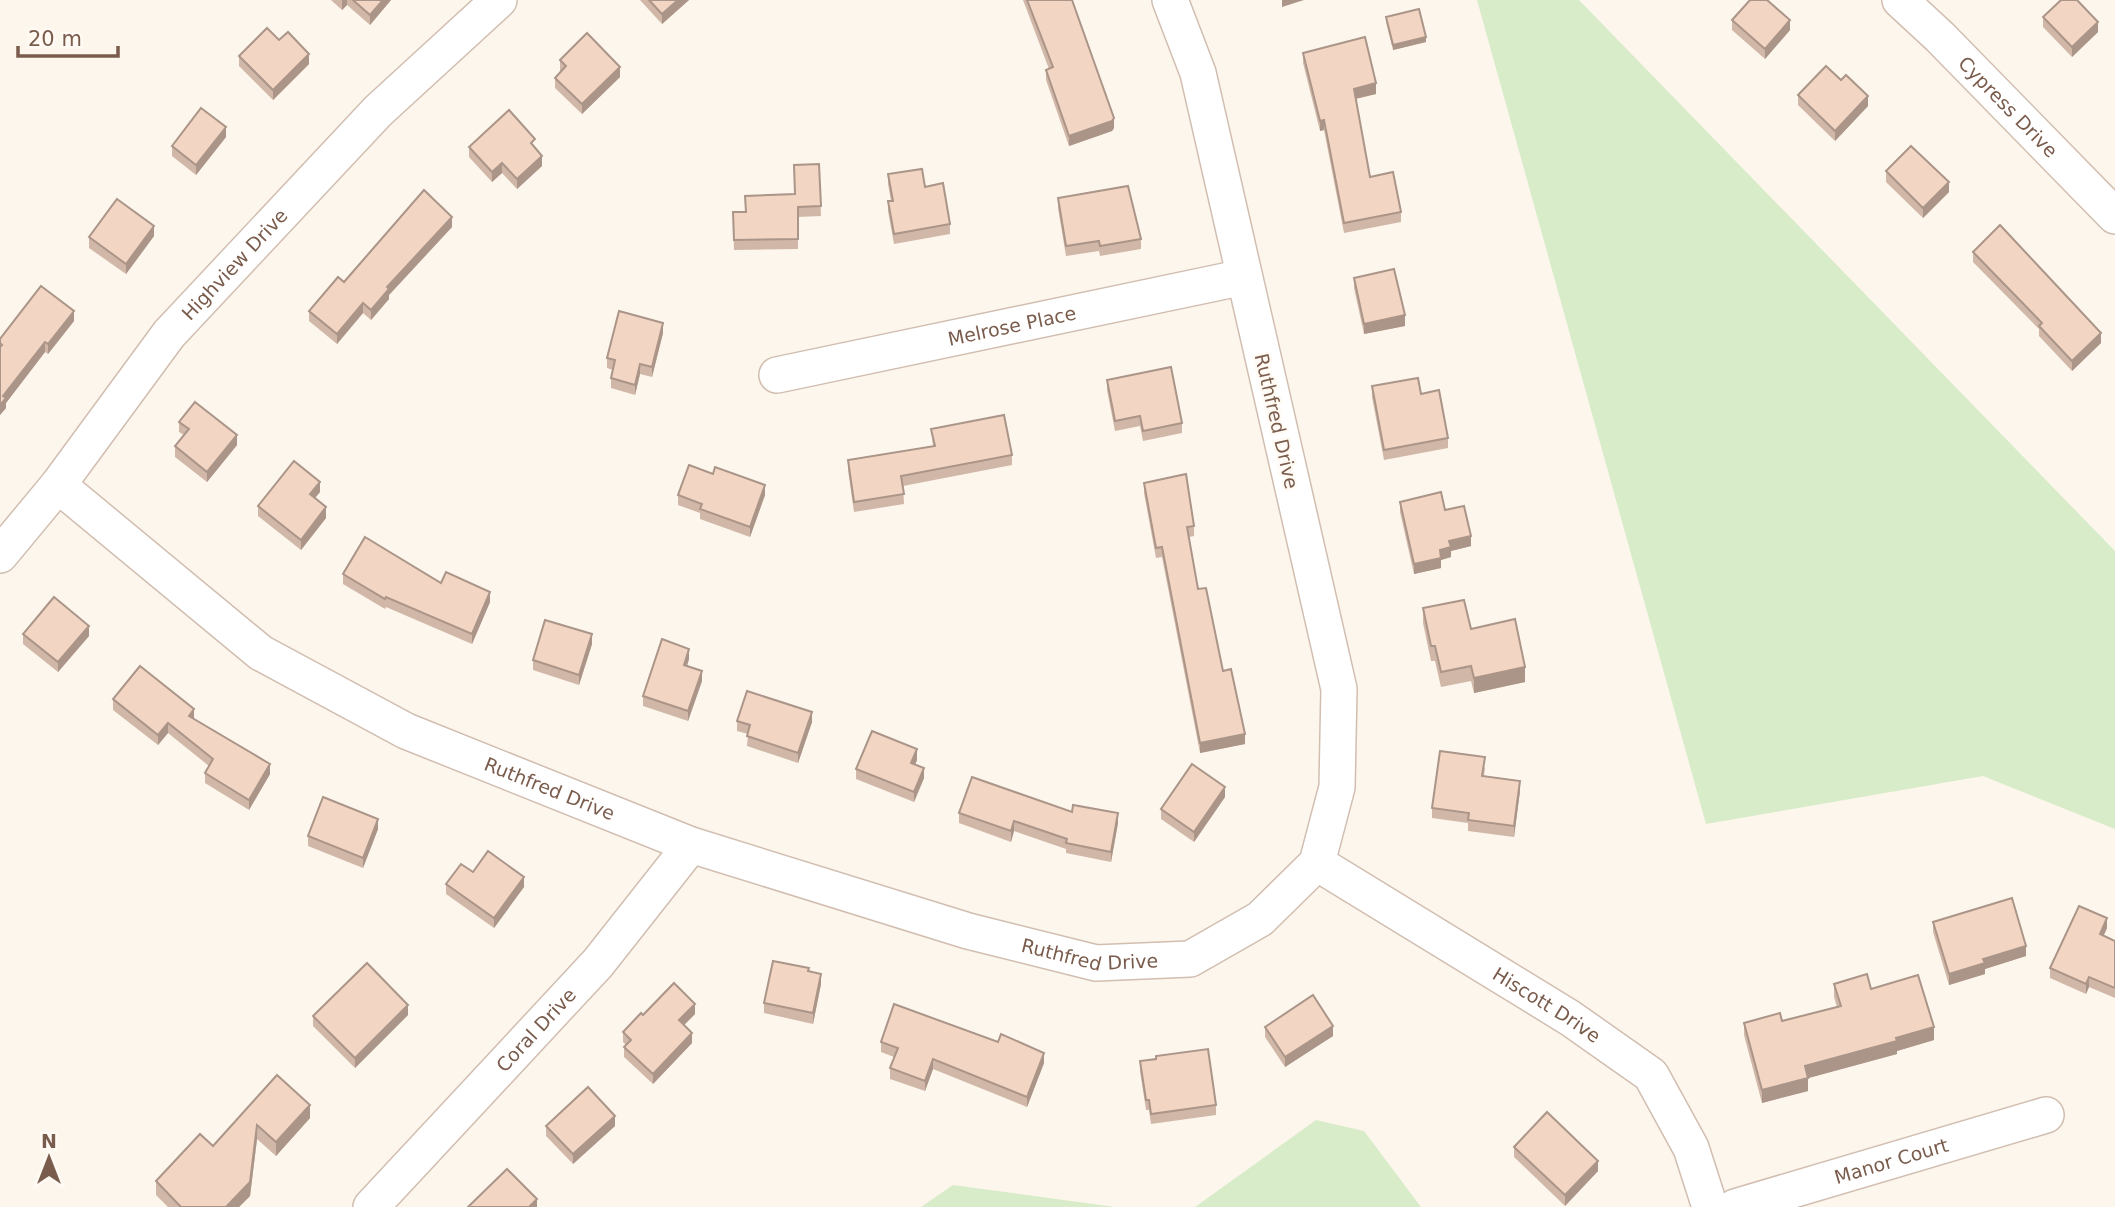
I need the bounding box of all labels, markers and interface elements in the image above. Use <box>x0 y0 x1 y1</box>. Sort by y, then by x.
scale bar <box>18 14 117 58</box>
text: 20 m <box>28 27 82 51</box>
street label: Cypress Drive <box>1954 52 2062 162</box>
street label: Highview Drive <box>177 204 292 324</box>
street label: Melrose Place <box>946 302 1078 350</box>
street label: Ruthfred Drive <box>1251 351 1303 491</box>
street label: Ruthfred Drive <box>481 753 618 824</box>
street label: Ruthfred Drive <box>1019 934 1159 975</box>
street label: Hiscott Drive <box>1489 962 1605 1047</box>
street label: Coral Drive <box>492 983 580 1076</box>
north arrow <box>14 1123 84 1193</box>
text: N <box>41 1130 57 1152</box>
street label: Manor Court <box>1832 1134 1951 1188</box>

